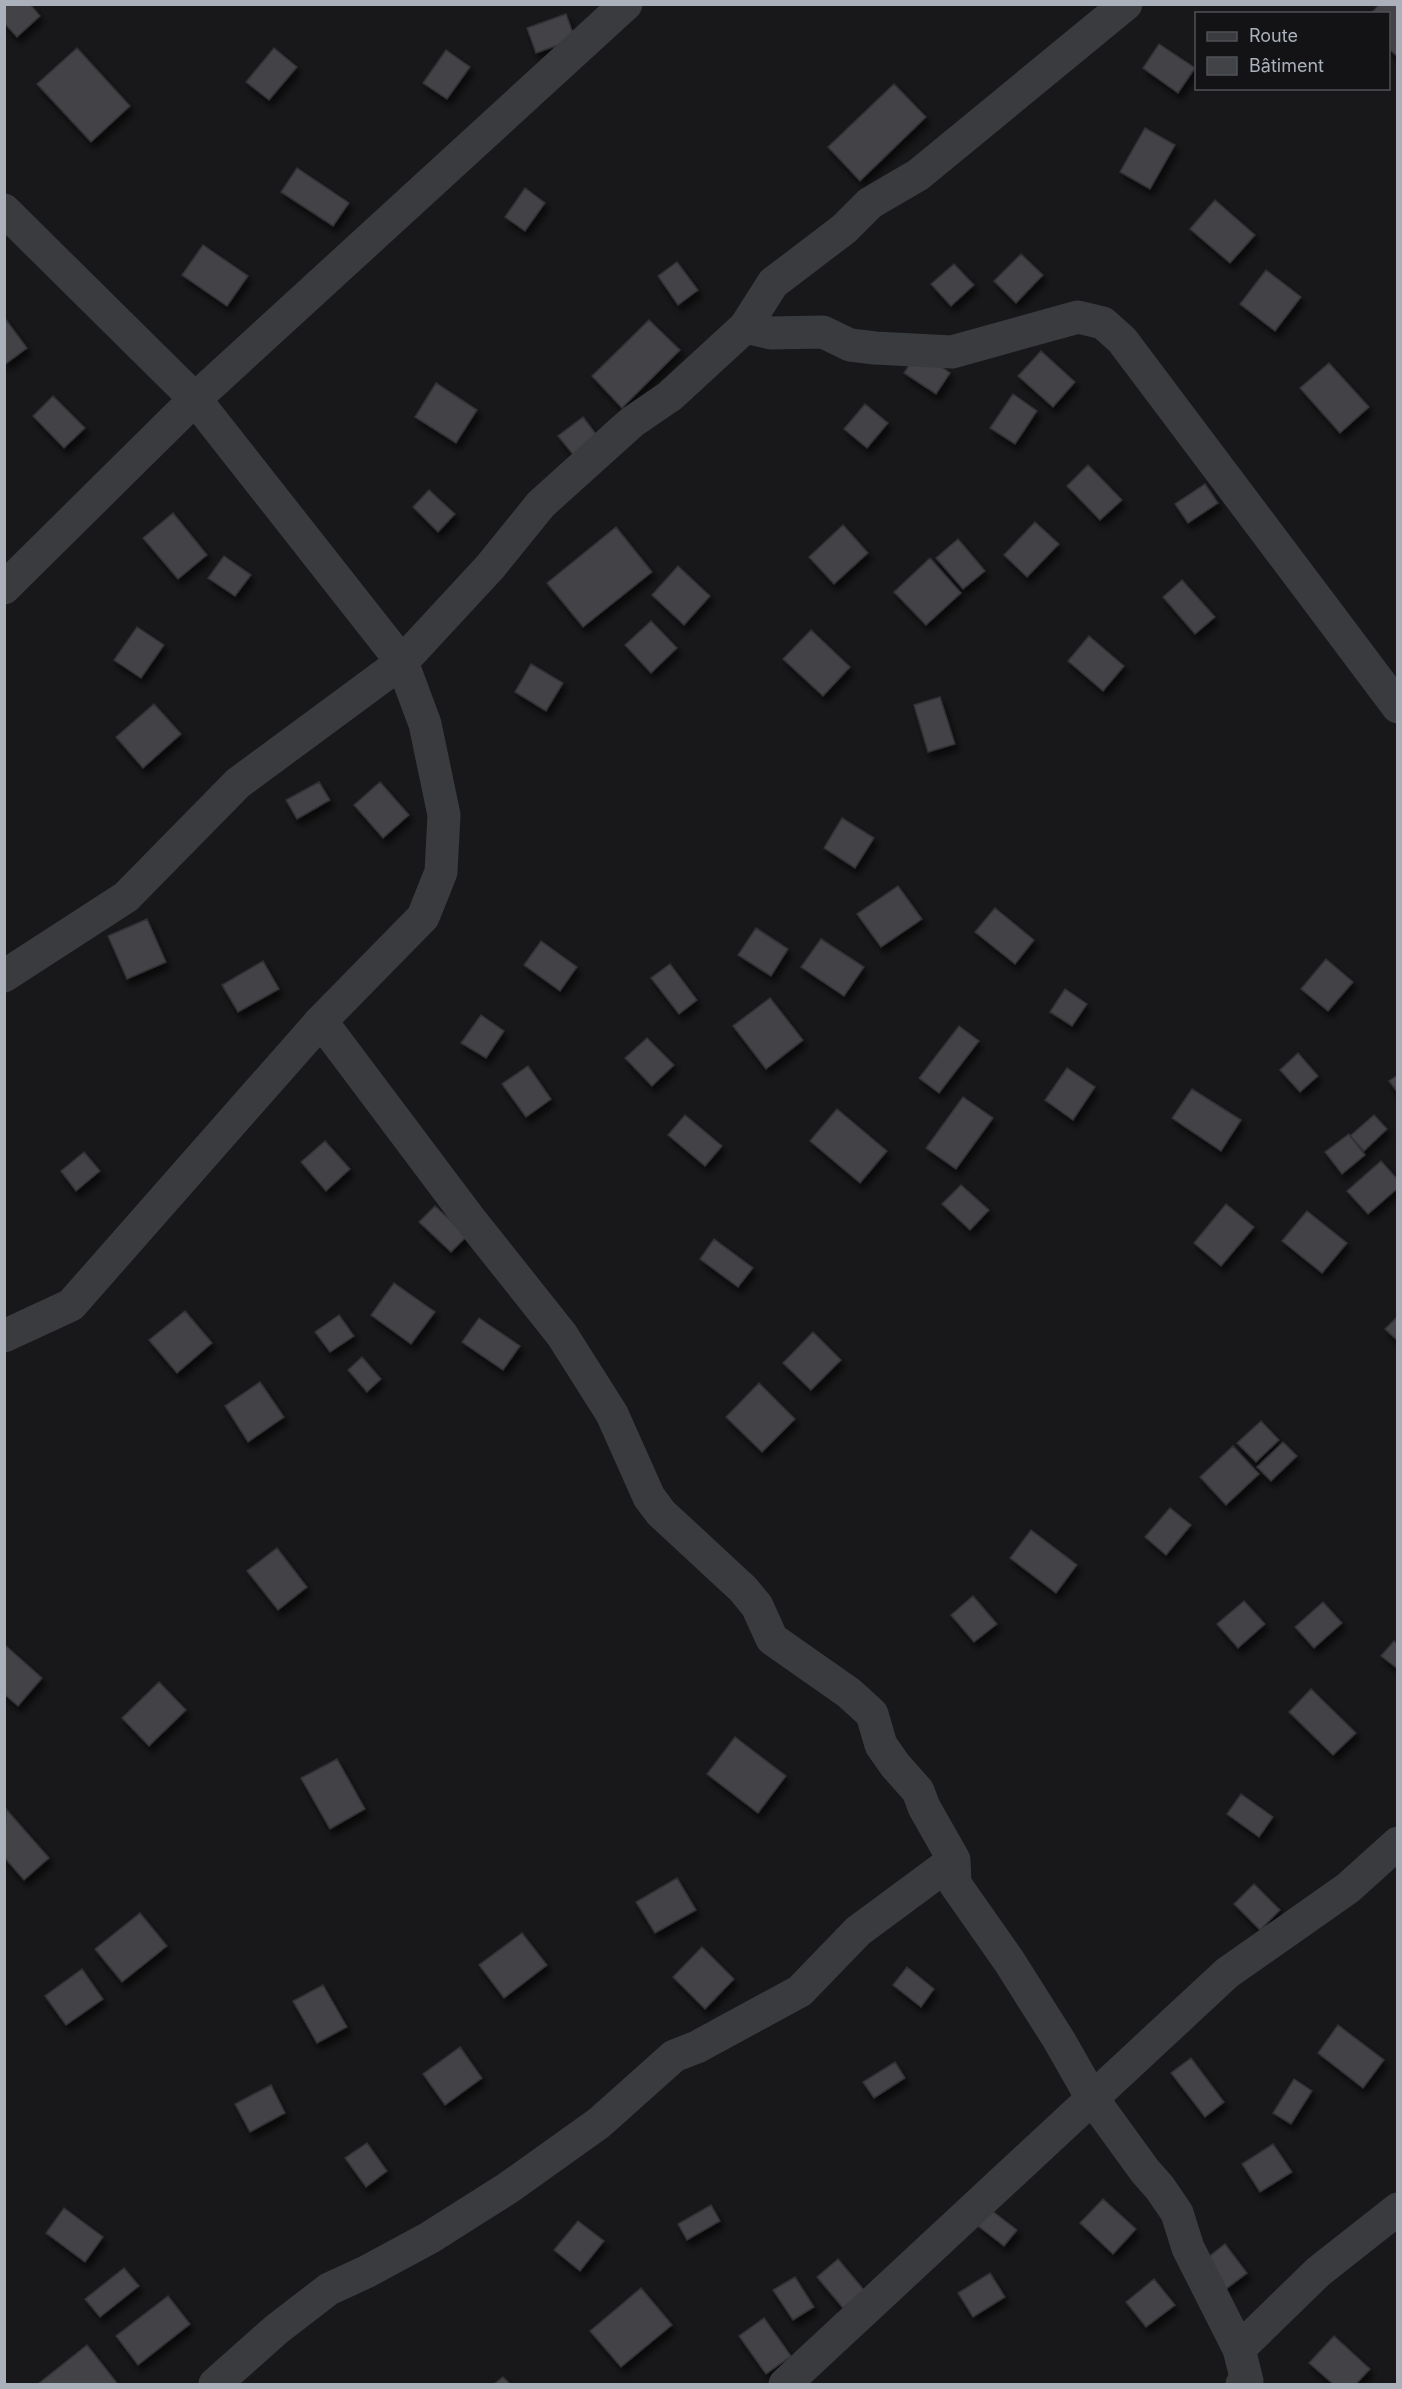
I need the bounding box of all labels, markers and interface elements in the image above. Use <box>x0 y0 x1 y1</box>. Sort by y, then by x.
legend <box>1195 12 1390 90</box>
text: Route <box>1249 25 1298 46</box>
text: Bâtiment <box>1249 55 1324 76</box>

